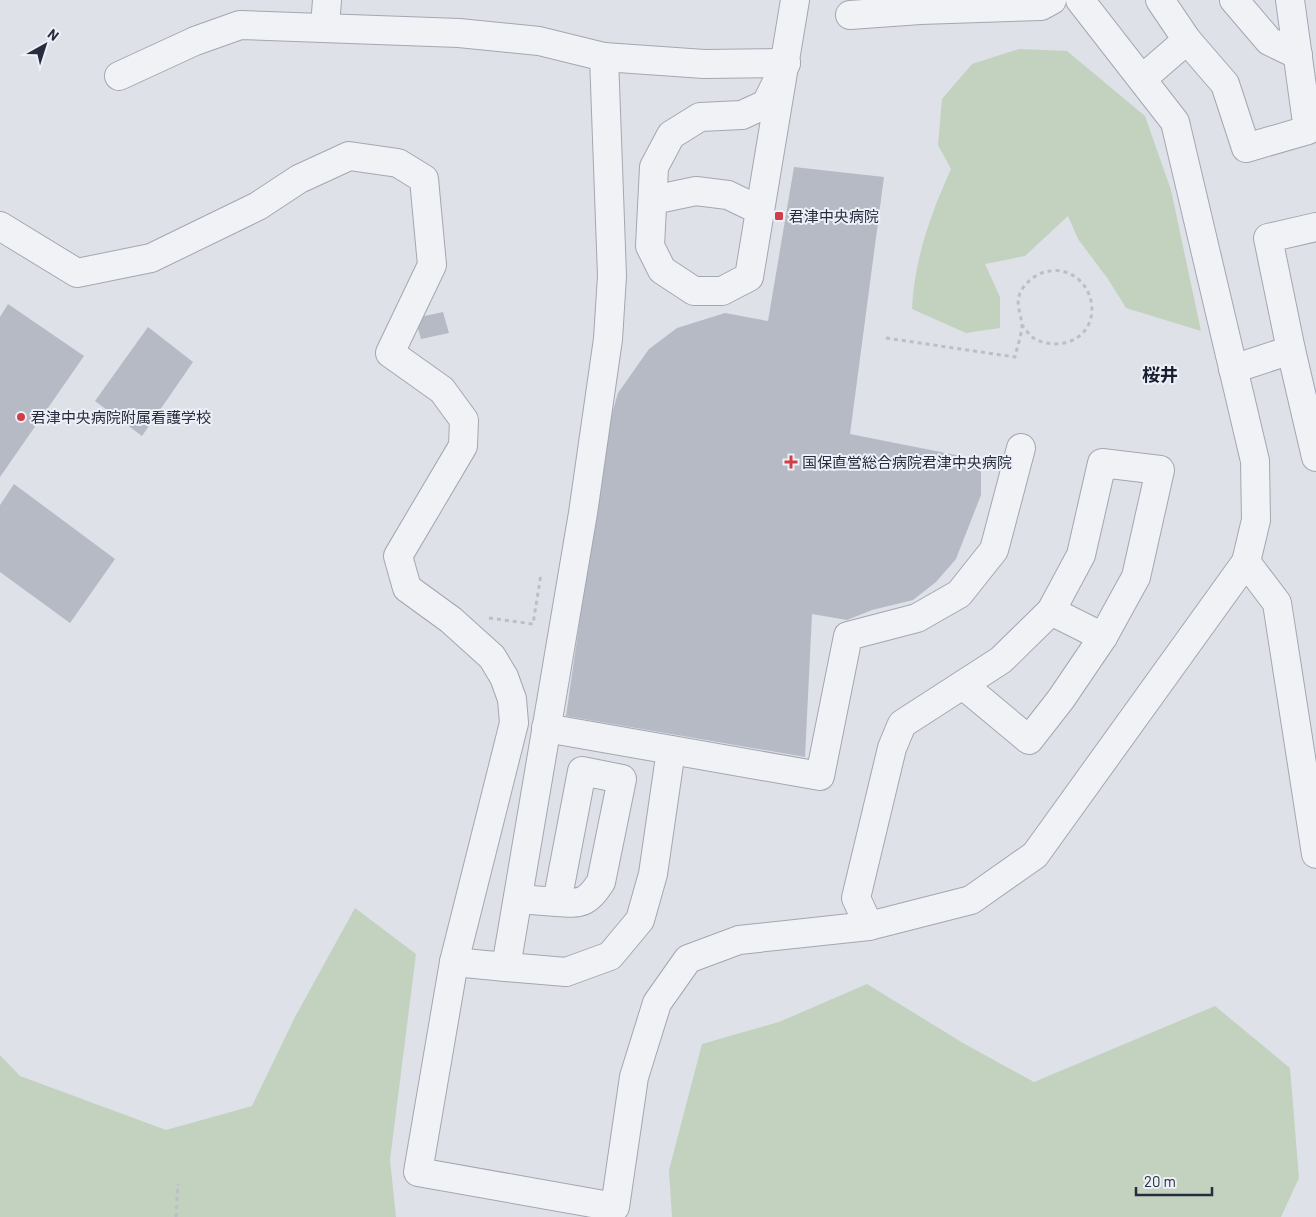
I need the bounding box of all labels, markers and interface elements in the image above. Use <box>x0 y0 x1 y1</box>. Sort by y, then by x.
north arrow <box>20 20 70 70</box>
text: N <box>45 25 62 44</box>
place label: 君津中央病院 <box>789 207 879 225</box>
marker: 君津中央病院 <box>773 210 785 222</box>
district label: 桜井 <box>1142 363 1178 385</box>
place label: 君津中央病院附属看護学校 <box>31 408 211 426</box>
marker: 君津中央病院附属看護学校 <box>15 411 27 423</box>
place label: 国保直営総合病院君津中央病院 <box>802 453 1012 471</box>
marker: 国保直営総合病院君津中央病院 <box>784 455 798 469</box>
scale bar <box>1136 1164 1212 1196</box>
text: 20 m <box>1144 1172 1176 1190</box>

